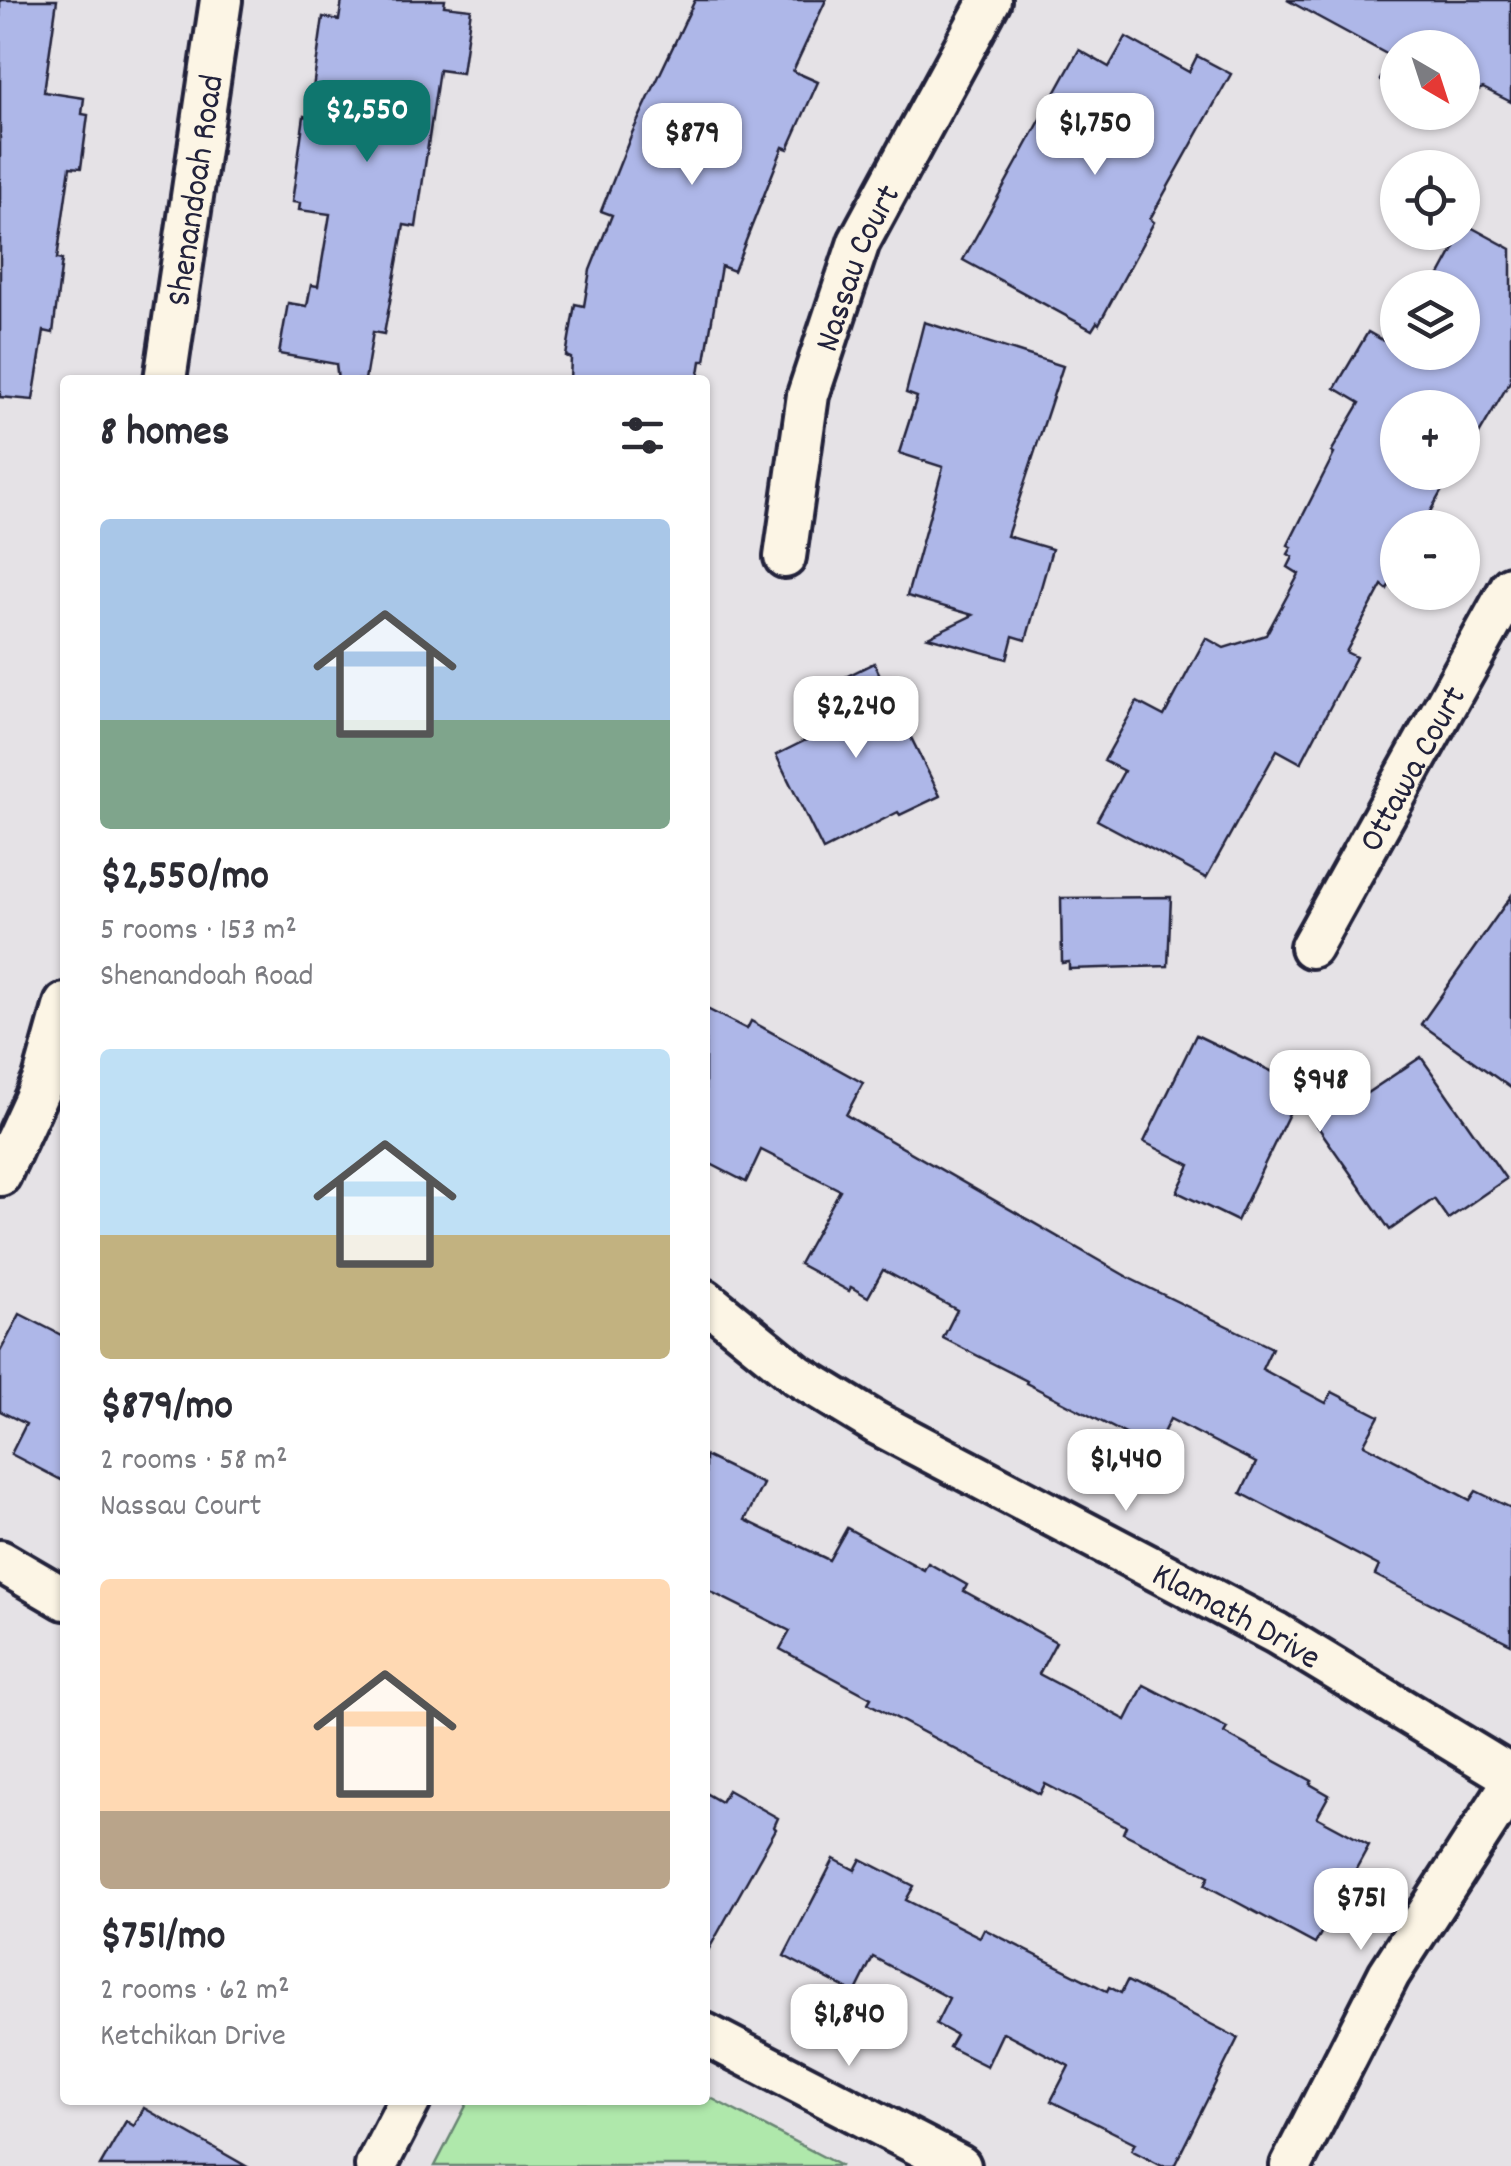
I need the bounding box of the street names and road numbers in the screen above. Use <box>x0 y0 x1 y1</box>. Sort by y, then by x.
street label: Shenandoah Road <box>156 72 240 310</box>
street label: Nassau Court <box>804 177 916 359</box>
street label: Ottawa Court <box>1349 678 1481 862</box>
street label: Klamath Drive <box>1142 1552 1329 1685</box>

